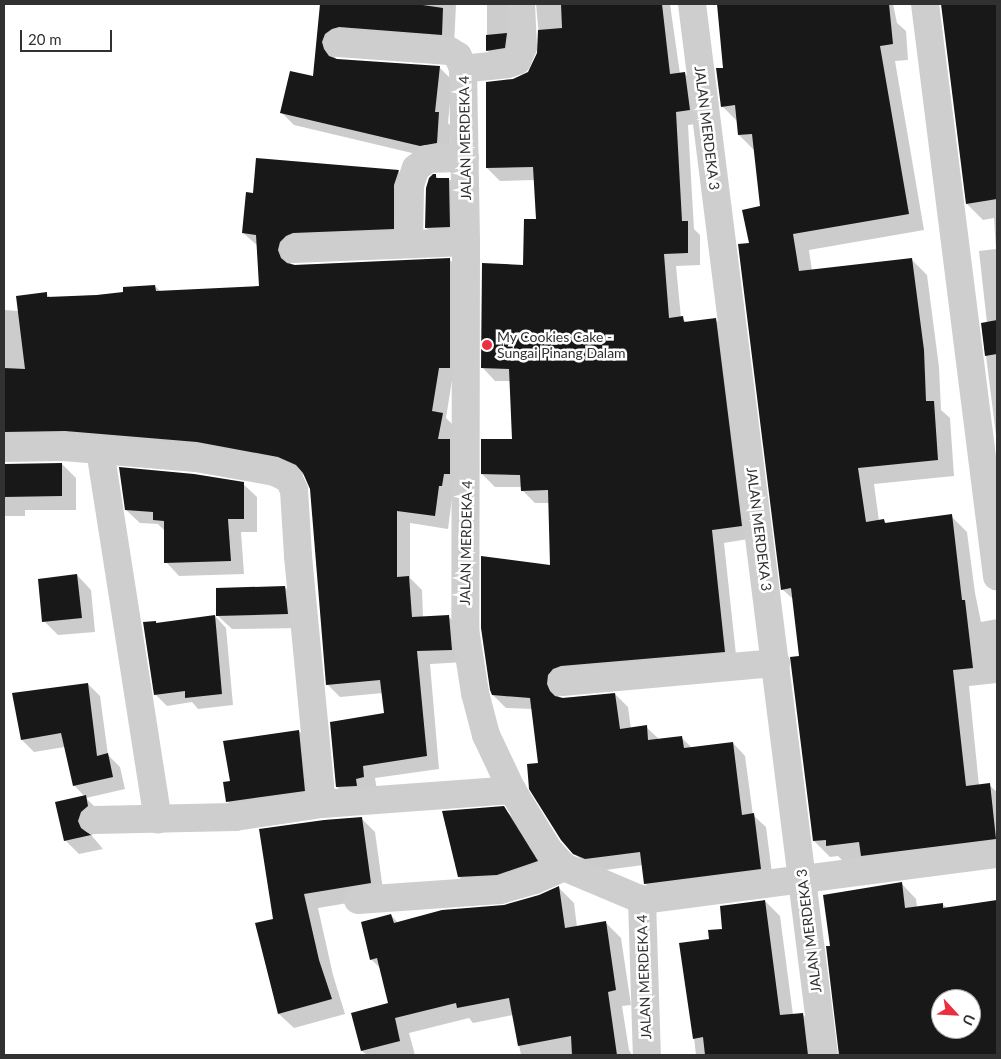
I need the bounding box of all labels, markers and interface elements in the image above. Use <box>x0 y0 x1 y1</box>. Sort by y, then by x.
scale bar <box>22 20 115 52</box>
text: 20 m <box>28 30 62 48</box>
street label: JALAN MERDEKA 3 <box>691 65 723 191</box>
street label: JALAN MERDEKA 4 <box>456 75 474 201</box>
place label: My Cookies Cake - Sungai Pinang Dalam <box>497 329 626 362</box>
marker: My Cookies Cake - Sungai Pinang Dalam <box>481 339 493 351</box>
street label: JALAN MERDEKA 3 <box>743 466 775 592</box>
street label: JALAN MERDEKA 4 <box>457 480 475 606</box>
street label: JALAN MERDEKA 3 <box>793 868 825 994</box>
street label: JALAN MERDEKA 4 <box>633 914 655 1040</box>
north arrow <box>931 989 981 1039</box>
text: U <box>959 1012 979 1028</box>

